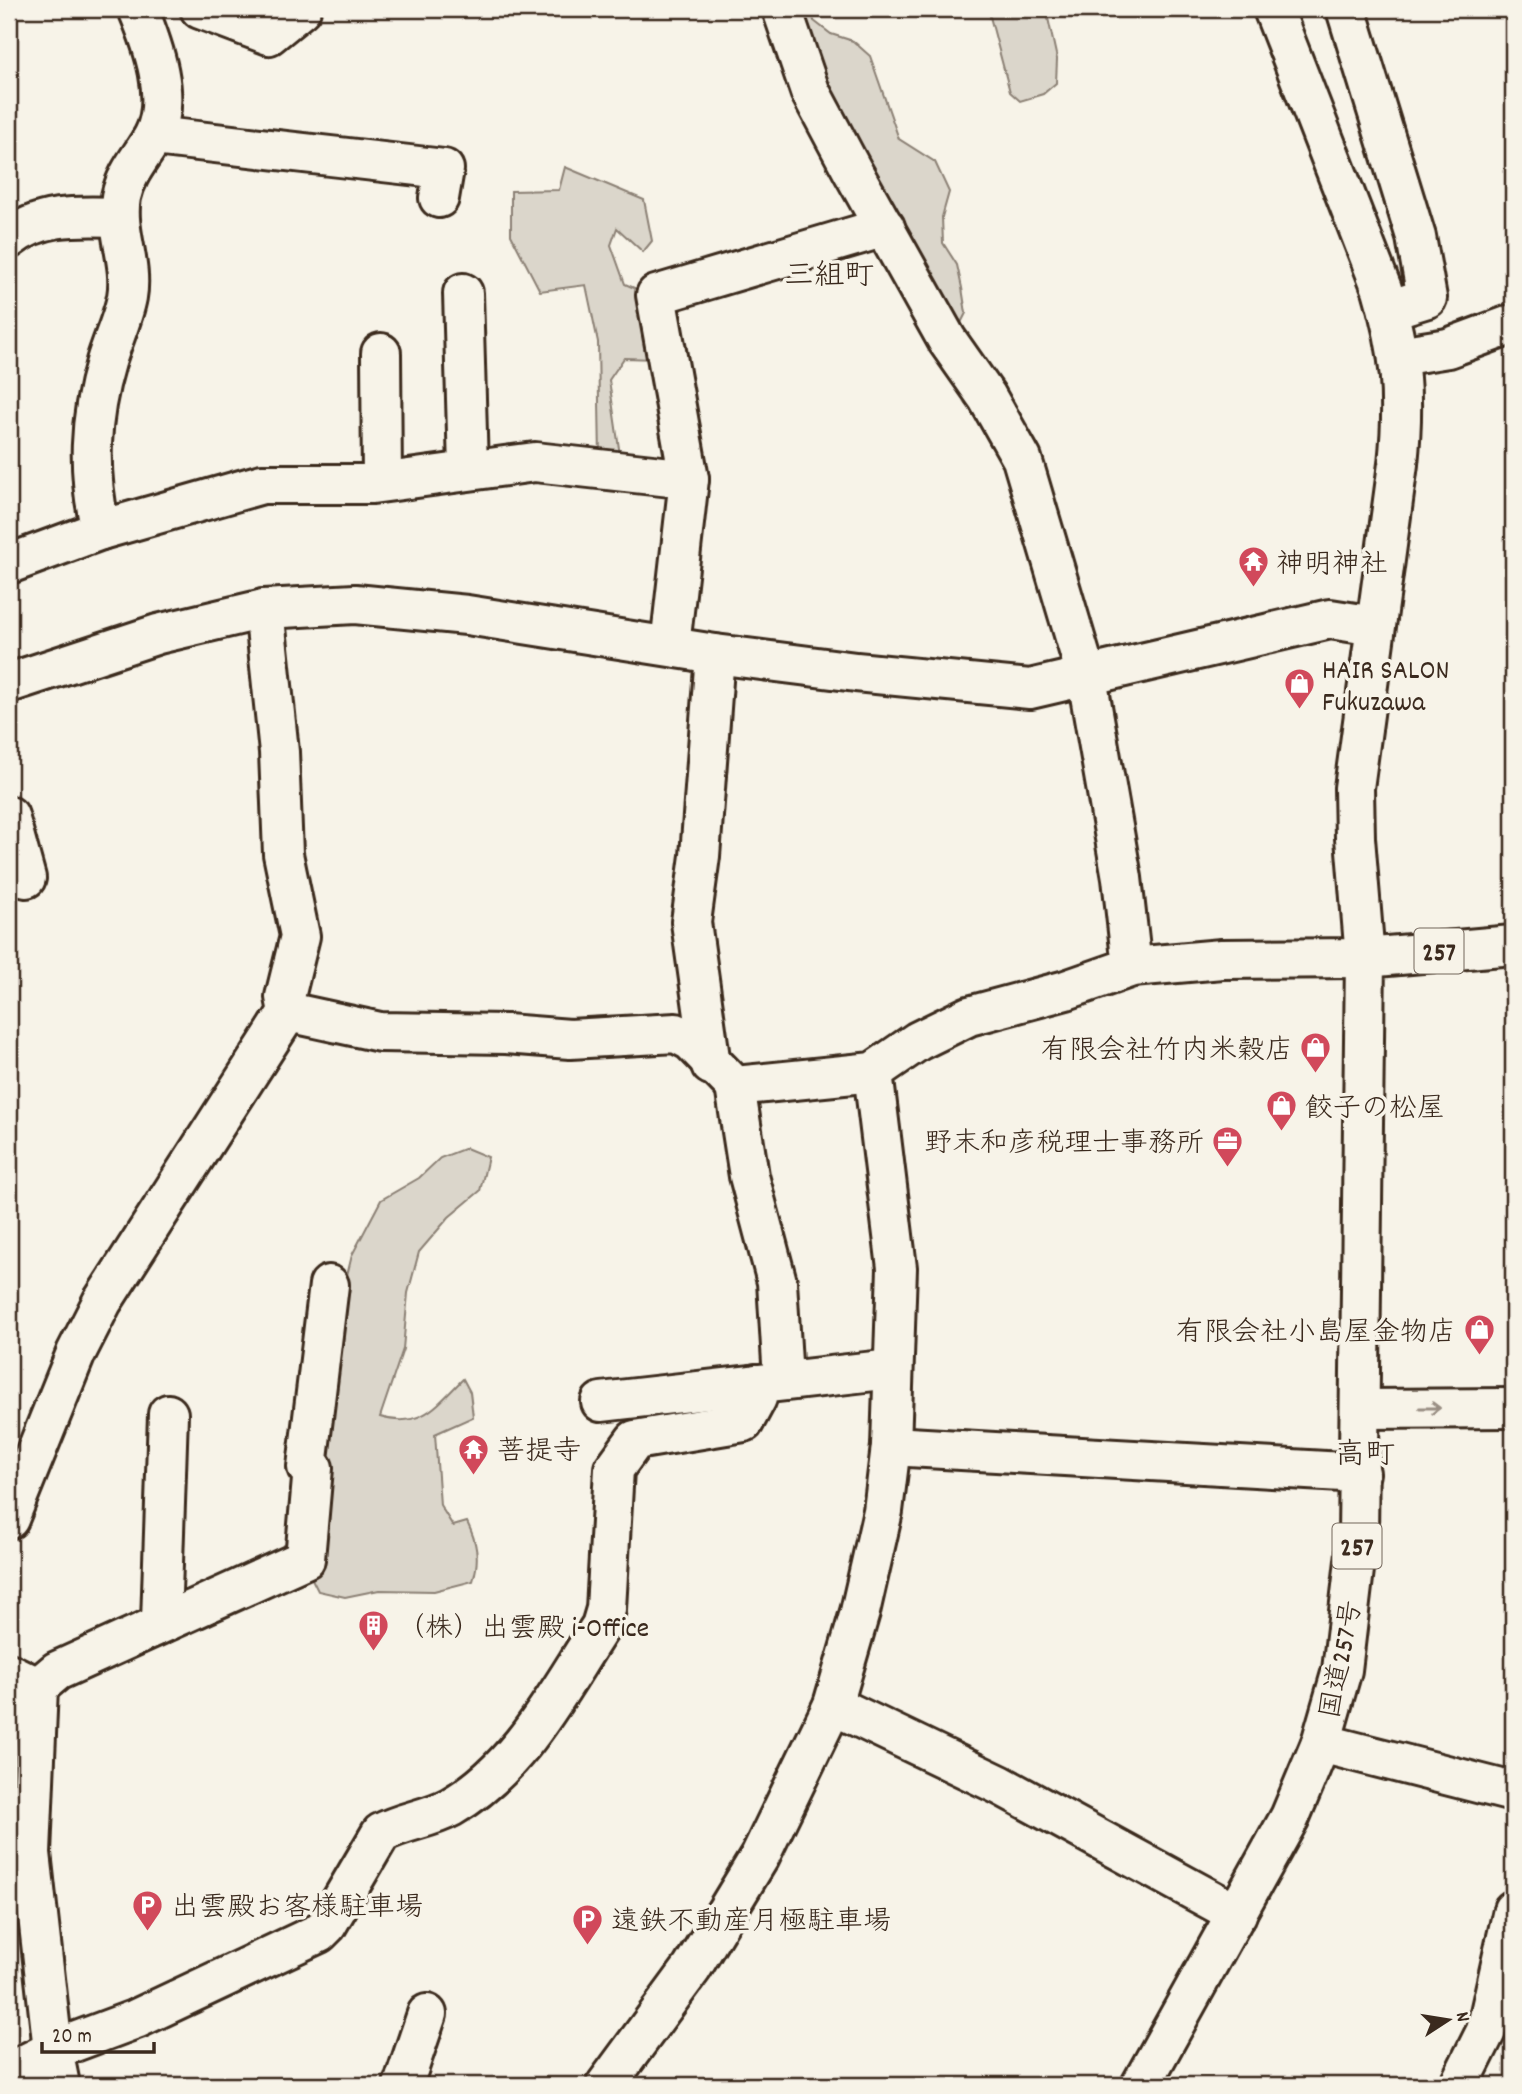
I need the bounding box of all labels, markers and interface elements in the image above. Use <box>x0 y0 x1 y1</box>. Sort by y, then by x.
district label: 三組町 <box>784 257 874 300</box>
temple icon: 神明神社 <box>1236 545 1270 589</box>
place label: 神明神社 <box>1276 547 1388 587</box>
place label: HAIR SALON Fukuzawa <box>1322 653 1449 725</box>
shop icon: HAIR SALON Fukuzawa <box>1282 667 1316 711</box>
road number: 257 <box>1414 928 1464 974</box>
shop icon: 有限会社竹内米穀店 <box>1299 1031 1333 1075</box>
place label: 有限会社竹内米穀店 <box>1041 1033 1293 1073</box>
shop icon: 餃子の松屋 <box>1265 1089 1299 1133</box>
place label: 餃子の松屋 <box>1305 1091 1445 1131</box>
office icon: 野末和彦税理士事務所 <box>1210 1124 1244 1168</box>
place label: 野末和彦税理士事務所 <box>924 1126 1204 1166</box>
shop icon: 有限会社小島屋金物店 <box>1462 1313 1496 1357</box>
place label: 有限会社小島屋金物店 <box>1176 1315 1456 1355</box>
one-way arrow <box>1419 1401 1442 1415</box>
temple icon: 菩提寺 <box>457 1432 491 1476</box>
place label: 菩提寺 <box>497 1434 581 1474</box>
district label: 高町 <box>1335 1436 1395 1479</box>
road number: 257 <box>1332 1524 1382 1568</box>
street label: 国道257号 <box>1313 1597 1375 1723</box>
building icon: （株）出雲殿 i-Office <box>357 1609 391 1653</box>
place label: （株）出雲殿 i-Office <box>397 1611 649 1651</box>
parking icon: 出雲殿お客様駐車場 <box>131 1888 165 1932</box>
place label: 出雲殿お客様駐車場 <box>171 1890 423 1930</box>
parking icon: 遠鉄不動産月極駐車場 <box>571 1902 605 1946</box>
place label: 遠鉄不動産月極駐車場 <box>611 1904 891 1944</box>
north arrow <box>1414 1986 1484 2056</box>
scale bar <box>42 2010 154 2054</box>
text: N <box>1447 2010 1475 2025</box>
text: 20 m <box>52 2023 92 2053</box>

